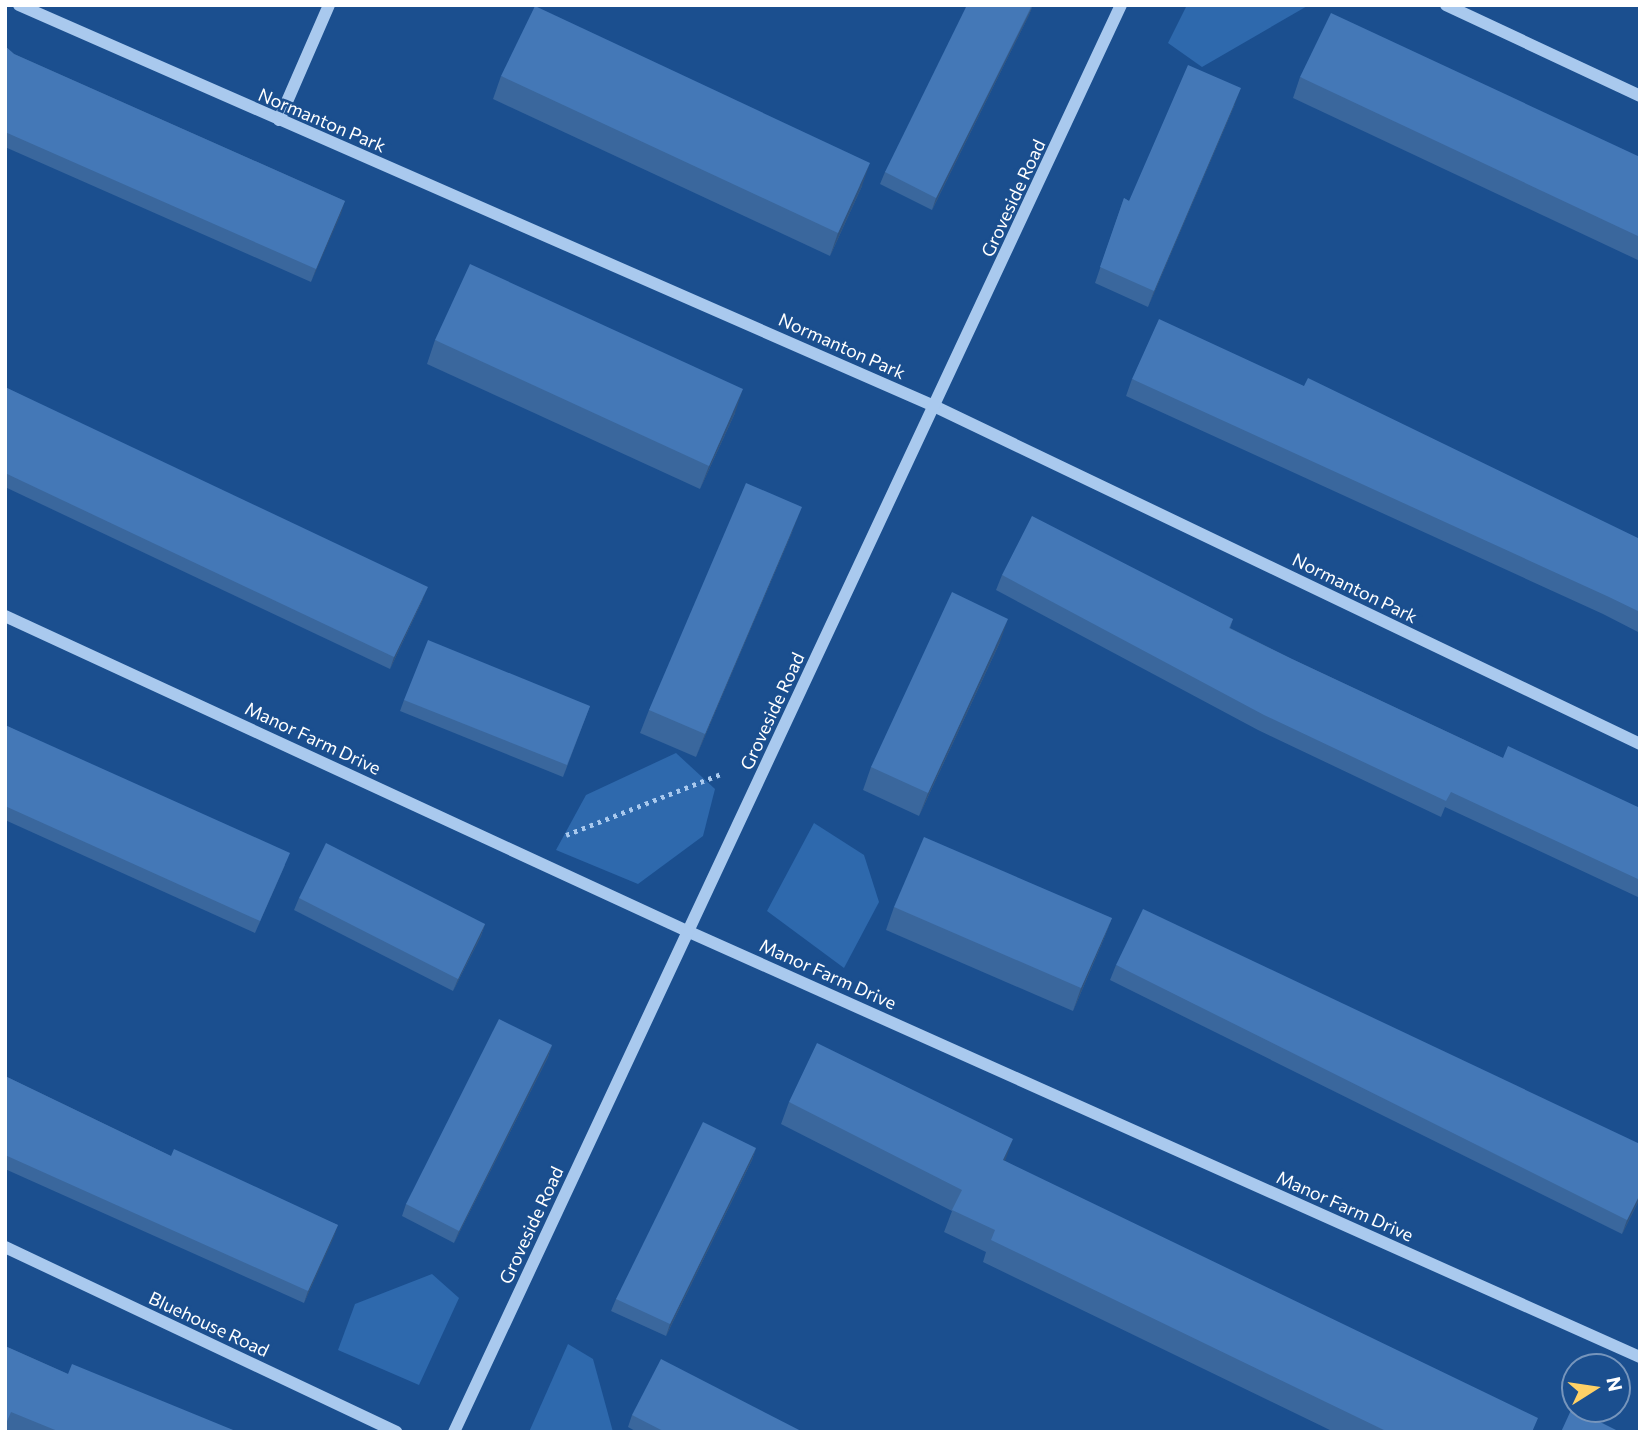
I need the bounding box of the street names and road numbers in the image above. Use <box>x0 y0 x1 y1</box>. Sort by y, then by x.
street label: Normanton Park <box>255 83 389 157</box>
street label: Groveside Road <box>976 136 1050 260</box>
street label: Normanton Park <box>775 308 909 384</box>
street label: Normanton Park <box>1289 548 1421 628</box>
street label: Groveside Road <box>735 649 809 773</box>
street label: Manor Farm Drive <box>242 697 384 779</box>
street label: Manor Farm Drive <box>756 934 900 1014</box>
street label: Groveside Road <box>494 1163 568 1287</box>
street label: Manor Farm Drive <box>1273 1166 1417 1246</box>
street label: Bluehouse Road <box>146 1287 272 1361</box>

